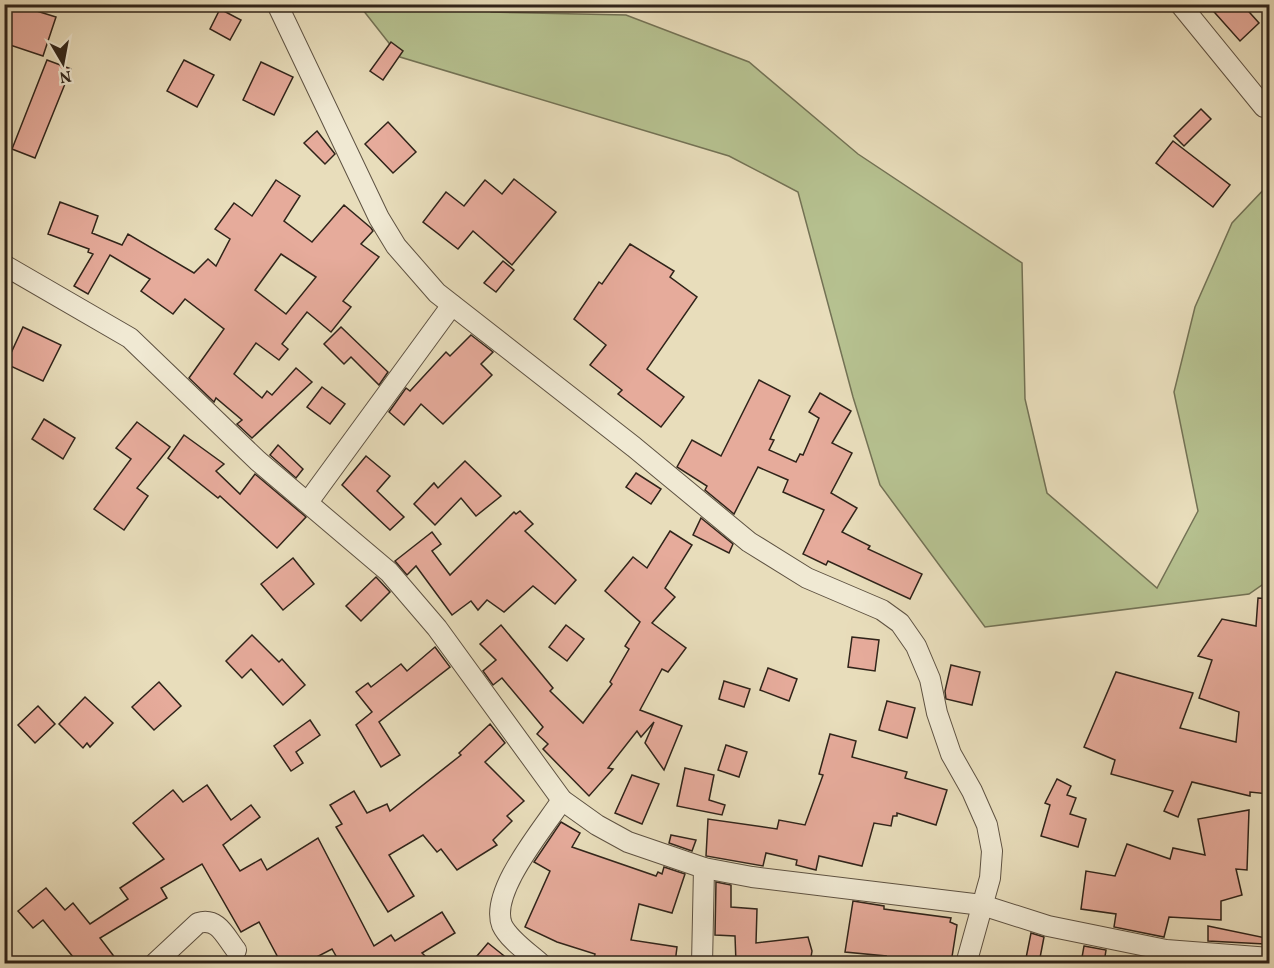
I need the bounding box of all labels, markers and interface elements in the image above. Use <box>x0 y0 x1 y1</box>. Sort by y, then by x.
north arrow <box>33 33 93 93</box>
text: N <box>57 64 73 88</box>

